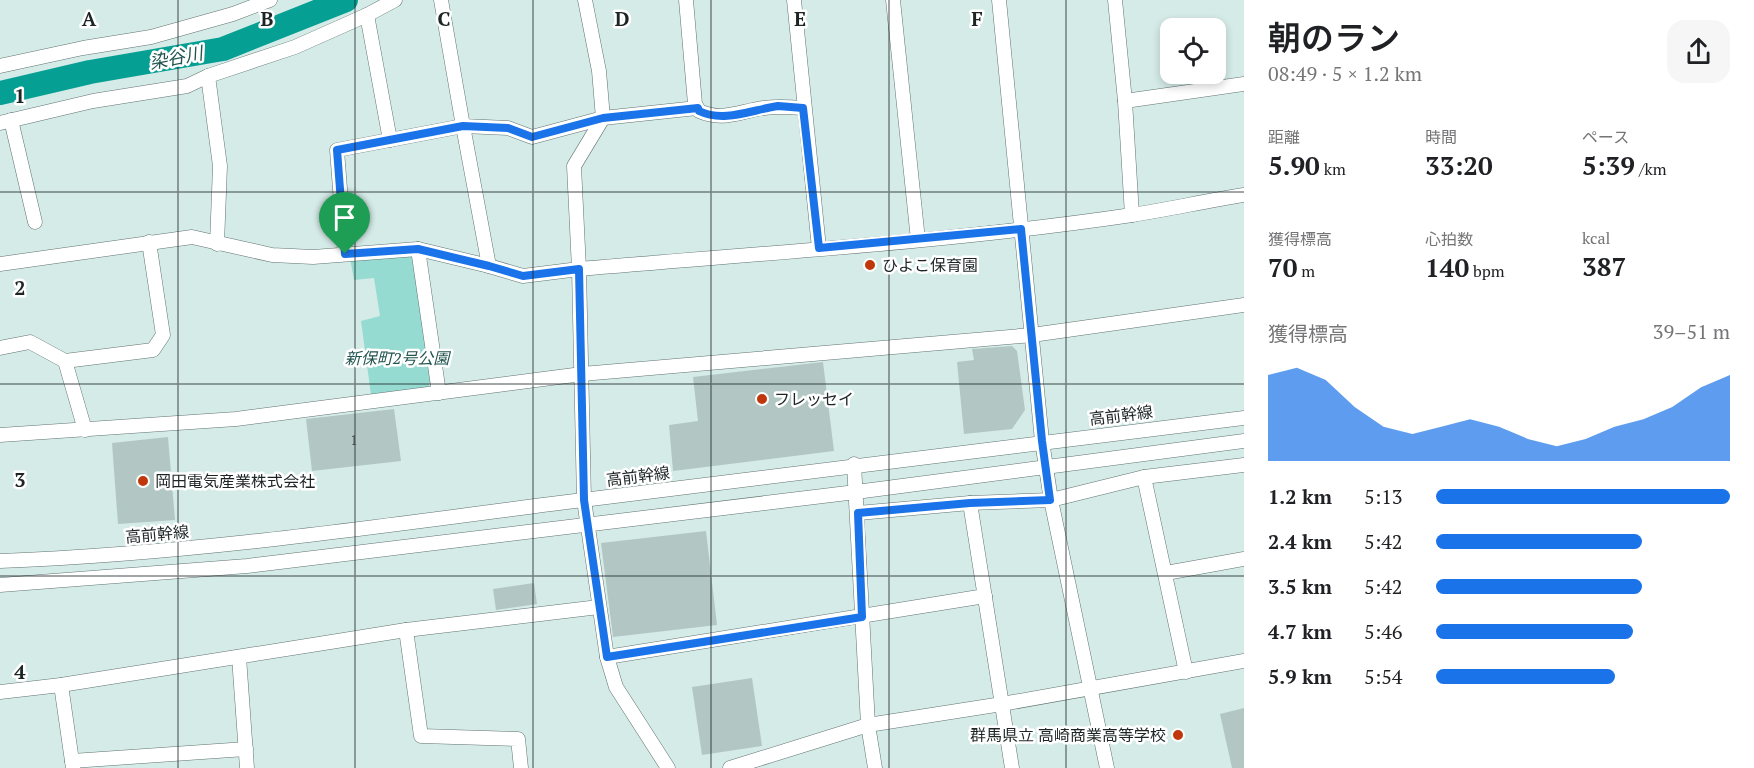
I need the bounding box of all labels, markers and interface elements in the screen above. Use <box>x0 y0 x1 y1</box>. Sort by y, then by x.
text: A <box>82 5 97 32</box>
text: B <box>261 5 274 32</box>
text: C <box>437 5 451 32</box>
text: D <box>615 5 629 32</box>
text: E <box>794 5 806 32</box>
text: F <box>971 5 983 32</box>
text: 朝のラン <box>1268 16 1400 59</box>
map controls <box>1160 18 1226 84</box>
button: locate <box>1160 18 1226 84</box>
button: share <box>1667 20 1730 83</box>
water label: 染谷川 <box>147 40 207 74</box>
text: 08:49 · 5 × 1.2 km <box>1268 60 1422 87</box>
text: 1 <box>14 82 26 109</box>
text: 距離 <box>1268 126 1300 148</box>
text: 時間 <box>1425 126 1457 148</box>
text: ペース <box>1582 126 1629 148</box>
text: 5.90 <box>1268 148 1320 182</box>
text: 33:20 <box>1425 148 1493 182</box>
text: 5:39 <box>1582 148 1635 182</box>
text: km <box>1320 158 1346 180</box>
text: /km <box>1635 158 1666 180</box>
pin <box>319 192 370 254</box>
icon: arrive <box>328 201 361 234</box>
text: kcal <box>1582 227 1610 249</box>
text: 獲得標高 <box>1268 228 1332 250</box>
text: 心拍数 <box>1425 228 1473 250</box>
text: 387 <box>1582 249 1626 283</box>
text: 70 <box>1268 250 1297 284</box>
text: 140 <box>1425 250 1469 284</box>
place label: ひよこ保育園 <box>882 254 978 276</box>
marker: ひよこ保育園 <box>863 258 877 272</box>
text: m <box>1297 260 1315 282</box>
text: bpm <box>1469 260 1505 282</box>
text: 2 <box>14 274 26 301</box>
text: 39–51 m <box>1653 318 1730 345</box>
text: 獲得標高 <box>1268 320 1348 347</box>
park label: 新保町2号公園 <box>345 347 451 369</box>
place label: フレッセイ <box>774 388 854 410</box>
marker: フレッセイ <box>755 392 769 406</box>
street label: 高前幹線 <box>1088 400 1154 430</box>
house number: 1 <box>350 430 358 449</box>
street label: 高前幹線 <box>605 461 671 491</box>
text: 3 <box>14 466 26 493</box>
place label: 岡田電気産業株式会社 <box>155 470 315 492</box>
marker: 岡田電気産業株式会社 <box>136 474 150 488</box>
text: 1.2 km <box>1268 483 1332 510</box>
text: 5:13 <box>1364 483 1403 510</box>
street label: 高前幹線 <box>124 520 190 548</box>
text: 2.4 km <box>1268 528 1332 555</box>
text: 5:42 <box>1364 528 1403 555</box>
text: 3.5 km <box>1268 573 1332 600</box>
text: 5:42 <box>1364 573 1403 600</box>
text: 4.7 km <box>1268 618 1332 645</box>
text: 5:46 <box>1364 618 1403 645</box>
text: 4 <box>14 658 26 685</box>
text: 5.9 km <box>1268 663 1332 690</box>
text: 5:54 <box>1364 663 1403 690</box>
place label: 群馬県立 高崎商業高等学校 <box>970 724 1166 746</box>
marker: 群馬県立 高崎商業高等学校 <box>1171 728 1185 742</box>

